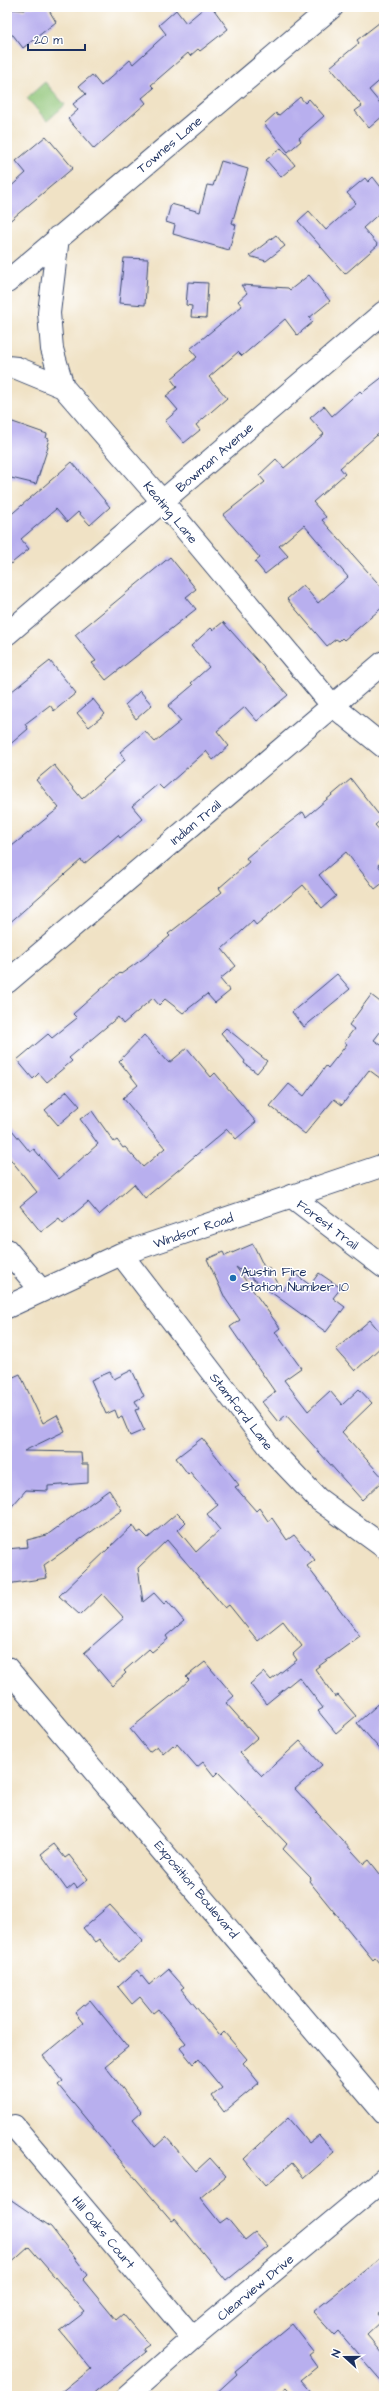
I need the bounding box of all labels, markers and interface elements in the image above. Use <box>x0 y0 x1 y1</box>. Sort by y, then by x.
scale bar <box>28 26 85 52</box>
text: 20 m <box>34 32 63 49</box>
street label: Townes Lane <box>133 112 206 177</box>
street label: Bowman Avenue <box>172 419 257 497</box>
street label: Keating Lane <box>138 478 202 548</box>
street label: Indian Trail <box>166 796 225 849</box>
street label: Forest Trail <box>293 1196 362 1254</box>
street label: Windsor Road <box>151 1209 236 1253</box>
place label: Austin Fire Station Number 10 <box>241 1263 349 1296</box>
marker: Austin Fire Station Number 10 <box>228 1273 238 1283</box>
street label: Stamford Lane <box>205 1369 277 1454</box>
street label: Exposition Boulevard <box>150 1837 243 1943</box>
street label: Hill Oaks Court <box>68 2192 139 2273</box>
street label: Clearview Drive <box>214 2250 298 2325</box>
north arrow <box>325 2337 365 2377</box>
text: N <box>328 2348 344 2360</box>

